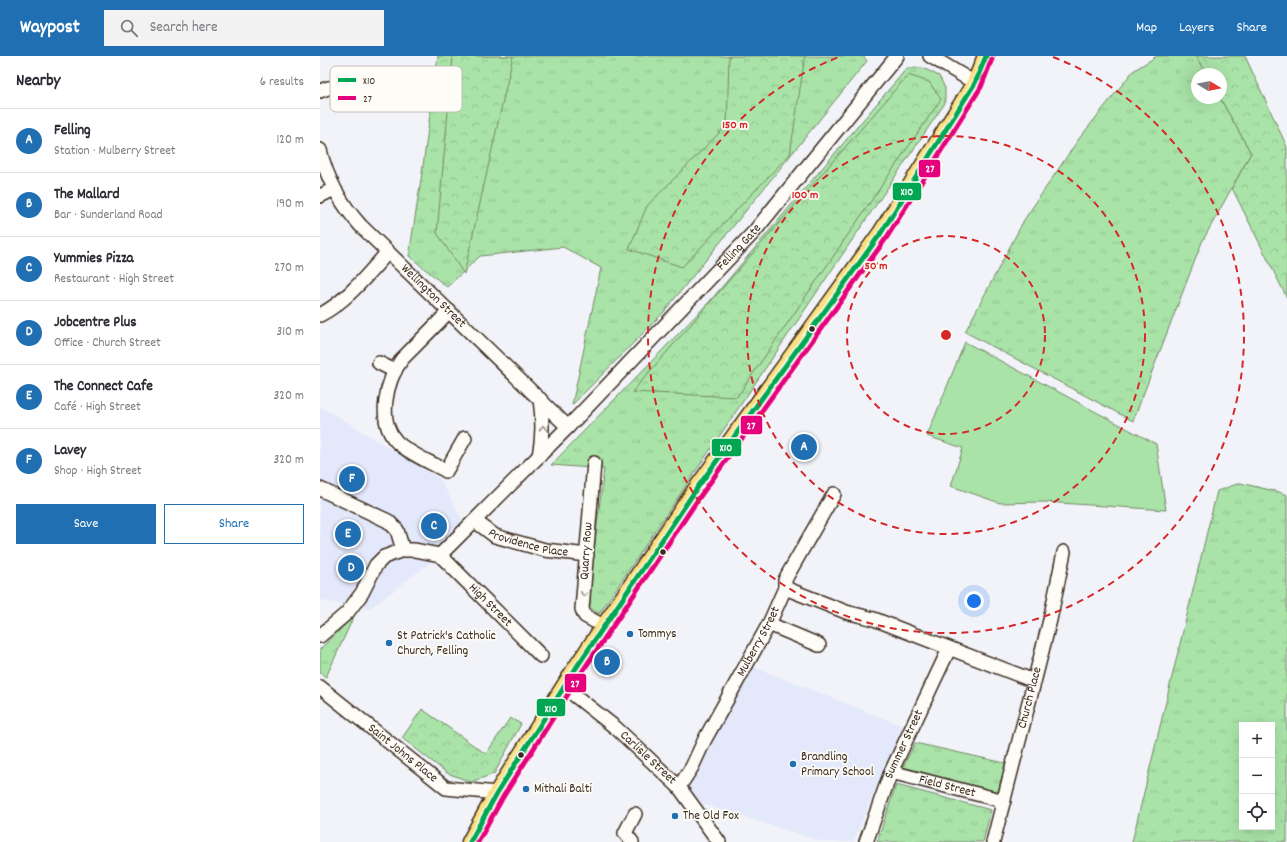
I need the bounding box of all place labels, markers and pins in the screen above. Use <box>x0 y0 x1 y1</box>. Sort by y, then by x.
unlabelled marker <box>807 324 817 334</box>
centre of rings <box>939 328 953 342</box>
pin: A <box>791 432 817 462</box>
pin: F <box>339 464 365 494</box>
pin: C <box>421 511 447 541</box>
pin: E <box>335 519 361 549</box>
unlabelled marker <box>658 547 668 557</box>
pin: D <box>338 553 364 583</box>
place label: Tommys <box>638 625 676 644</box>
place label: St Patrick's Catholic Church, Felling <box>397 627 496 661</box>
marker: Tommys <box>625 629 635 639</box>
marker: St Patrick's Catholic Church, Felling <box>384 638 394 648</box>
pin: B <box>594 647 620 677</box>
place label: Brandling Primary School <box>801 748 874 782</box>
unlabelled marker <box>516 750 526 760</box>
marker: Brandling Primary School <box>788 759 798 769</box>
place label: Mithali Balti <box>534 780 592 799</box>
marker: Mithali Balti <box>521 784 531 794</box>
place label: The Old Fox <box>683 807 739 826</box>
marker: The Old Fox <box>670 811 680 821</box>

